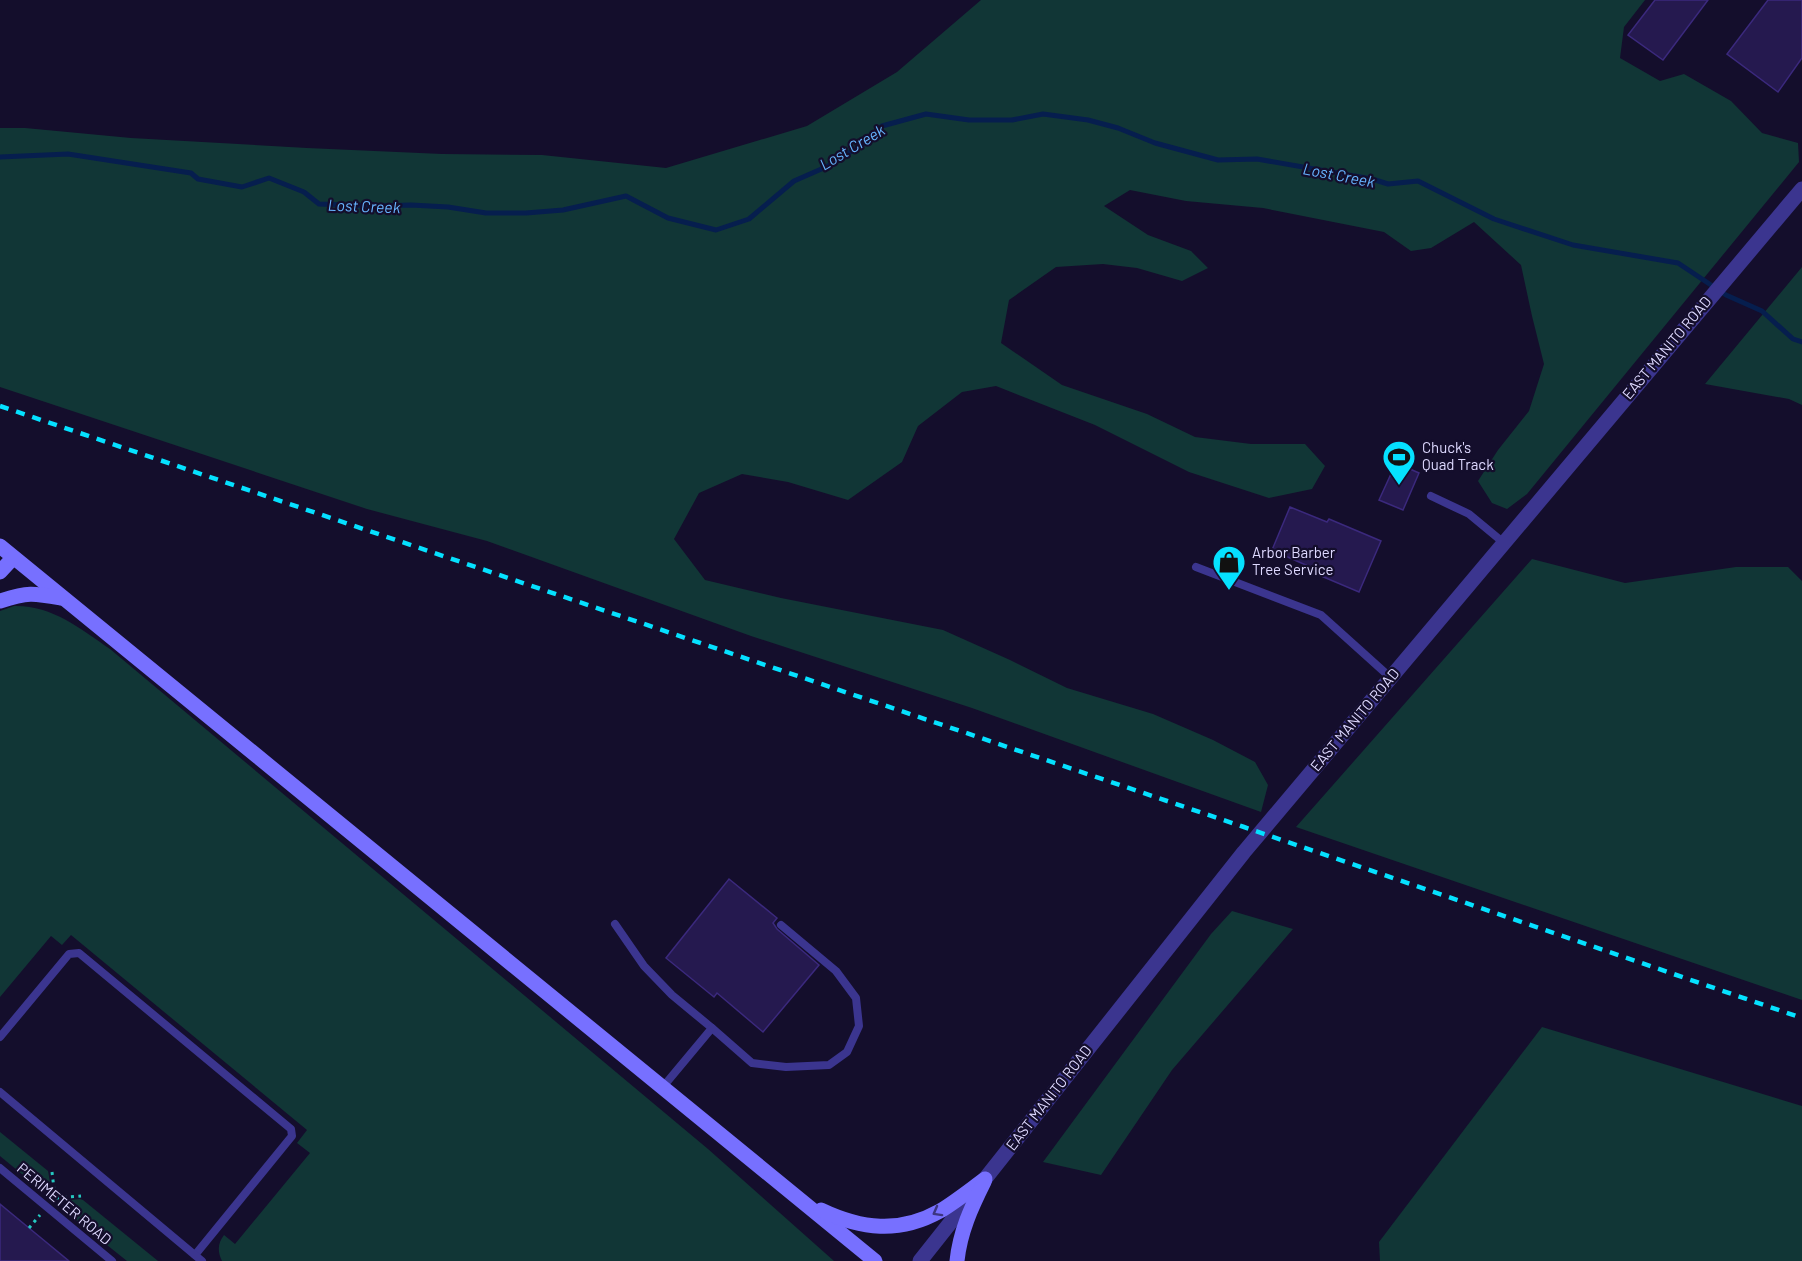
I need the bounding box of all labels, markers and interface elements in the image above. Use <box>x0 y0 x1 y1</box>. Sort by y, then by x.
water label: Lost Creek <box>816 120 888 173</box>
water label: Lost Creek <box>1302 158 1377 191</box>
water label: Lost Creek <box>327 195 401 216</box>
street label: EAST MANITO ROAD <box>1618 292 1714 402</box>
place label: Chuck's Quad Track <box>1422 438 1494 473</box>
sports icon: Chuck's Quad Track <box>1381 439 1417 486</box>
place label: Arbor Barber Tree Service <box>1252 543 1336 578</box>
shop icon: Arbor Barber Tree Service <box>1211 544 1247 591</box>
street label: EAST MANITO ROAD <box>1306 664 1402 774</box>
street label: EAST MANITO ROAD <box>1002 1041 1095 1154</box>
street label: PERIMETER ROAD <box>14 1159 115 1248</box>
one-way arrow <box>932 1205 943 1216</box>

